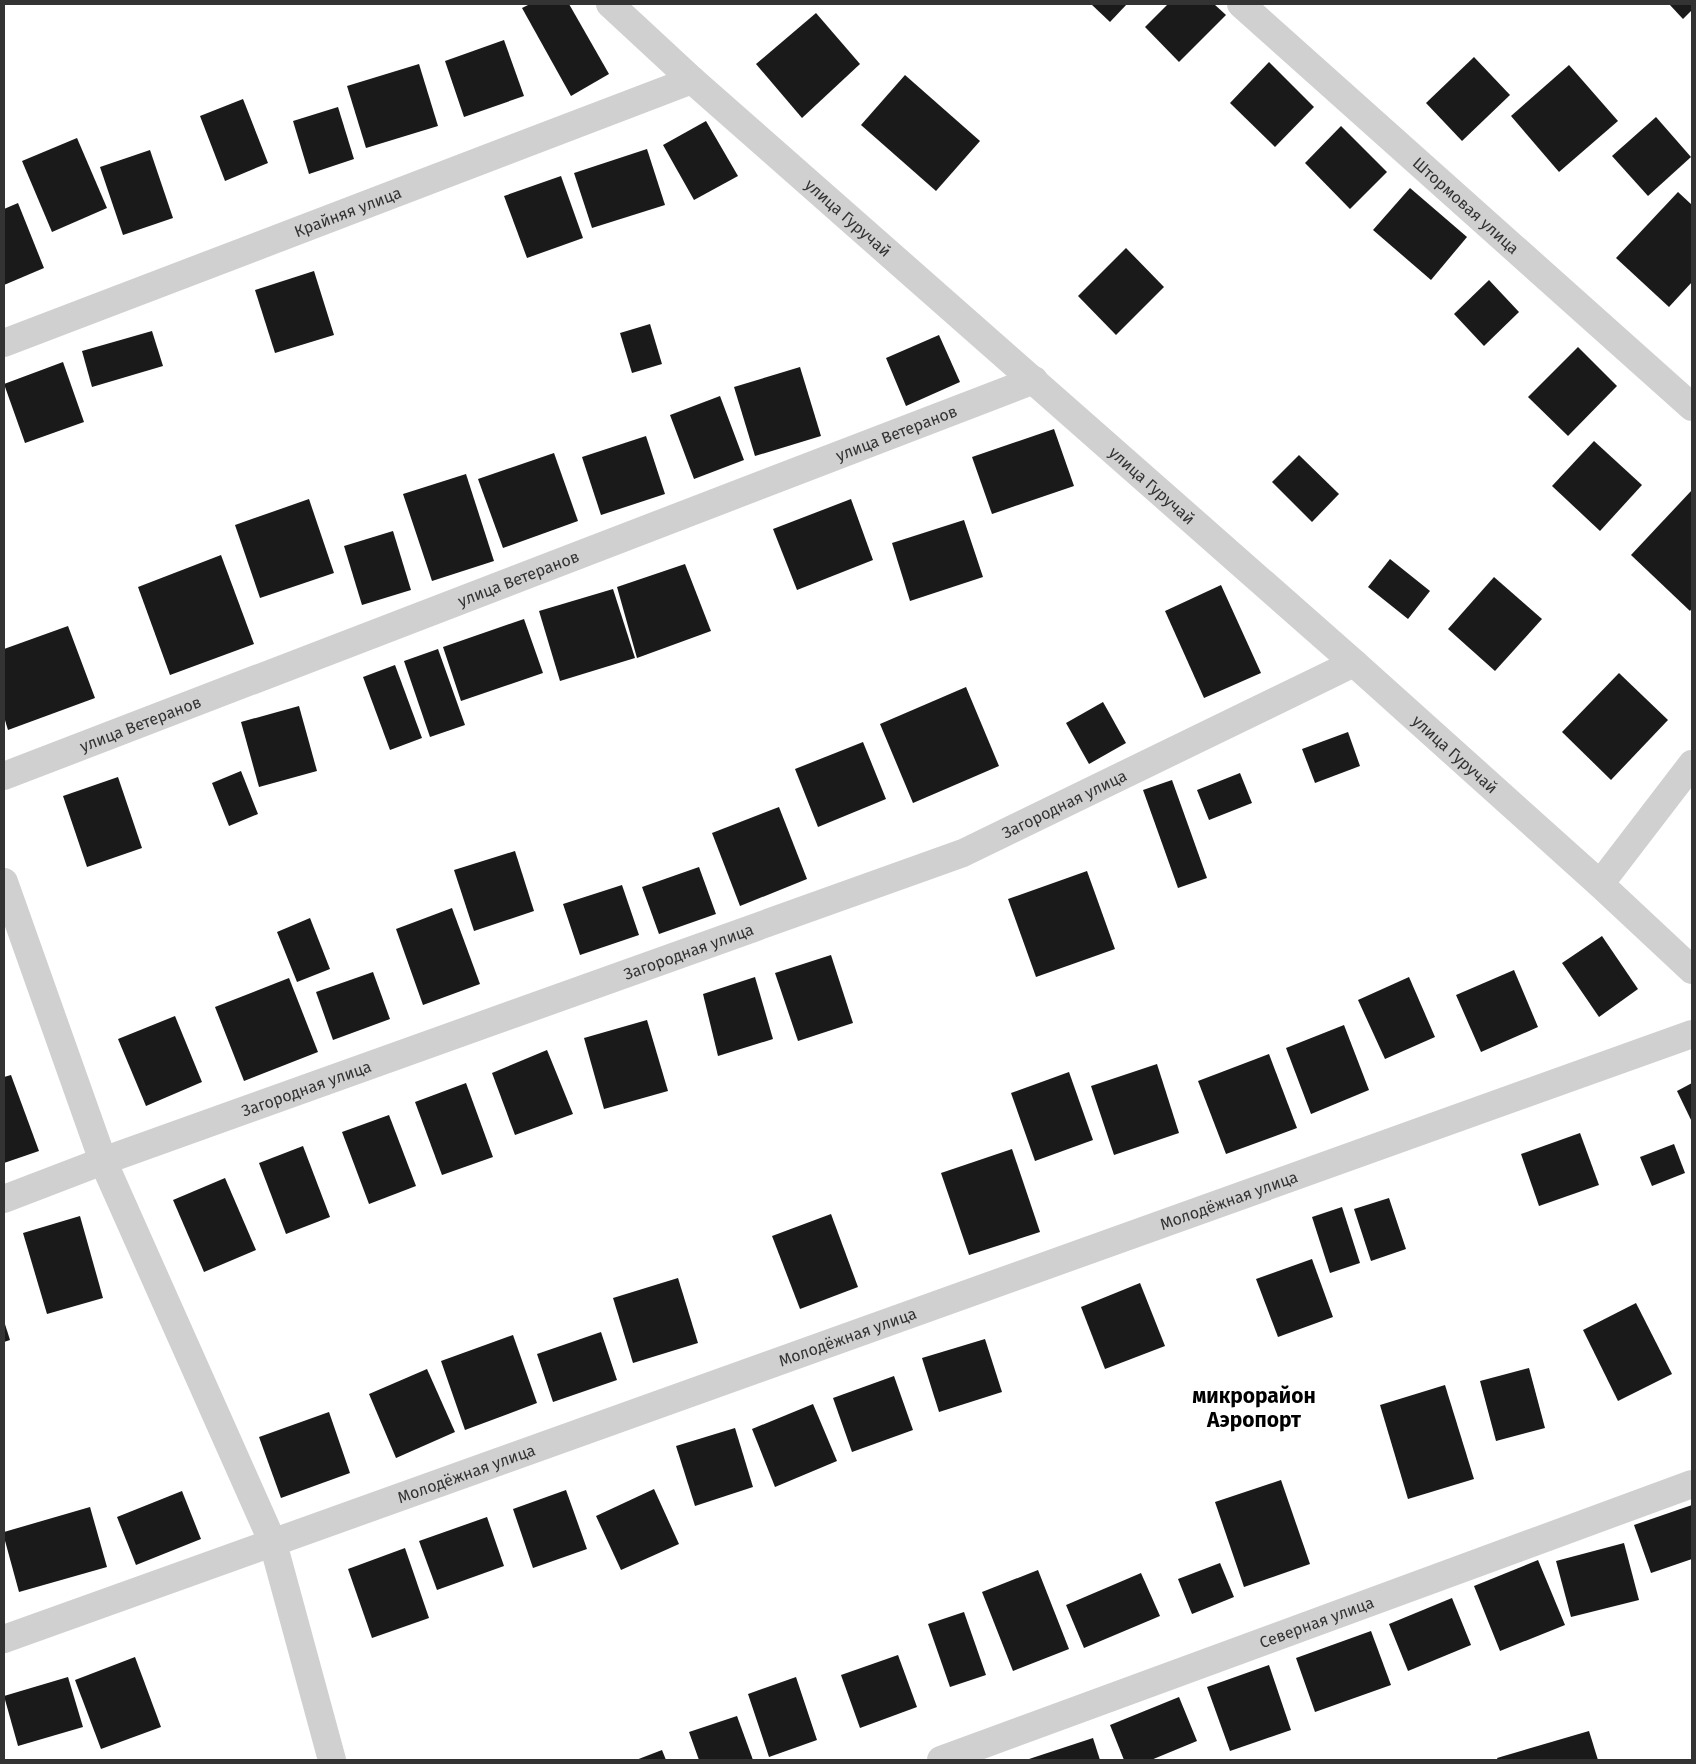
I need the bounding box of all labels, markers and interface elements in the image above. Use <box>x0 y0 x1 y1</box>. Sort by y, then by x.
street label: Штормовая улица <box>1409 153 1523 258</box>
street label: улица Гуручай <box>801 175 895 260</box>
street label: Крайняя улица <box>292 183 404 241</box>
street label: улица Ветеранов <box>833 401 960 465</box>
street label: улица Гуручай <box>1105 442 1199 528</box>
street label: улица Ветеранов <box>455 546 582 610</box>
street label: улица Ветеранов <box>77 692 204 756</box>
street label: улица Гуручай <box>1409 711 1502 797</box>
street label: Загородная улица <box>999 765 1130 842</box>
street label: Загородная улица <box>621 919 756 983</box>
street label: Загородная улица <box>239 1056 374 1120</box>
street label: Молодёжная улица <box>1157 1167 1300 1233</box>
street label: Молодёжная улица <box>776 1303 919 1370</box>
district label: микрорайон Аэропорт <box>1192 1383 1316 1433</box>
street label: Молодёжная улица <box>395 1440 538 1507</box>
street label: Северная улица <box>1257 1592 1376 1652</box>

